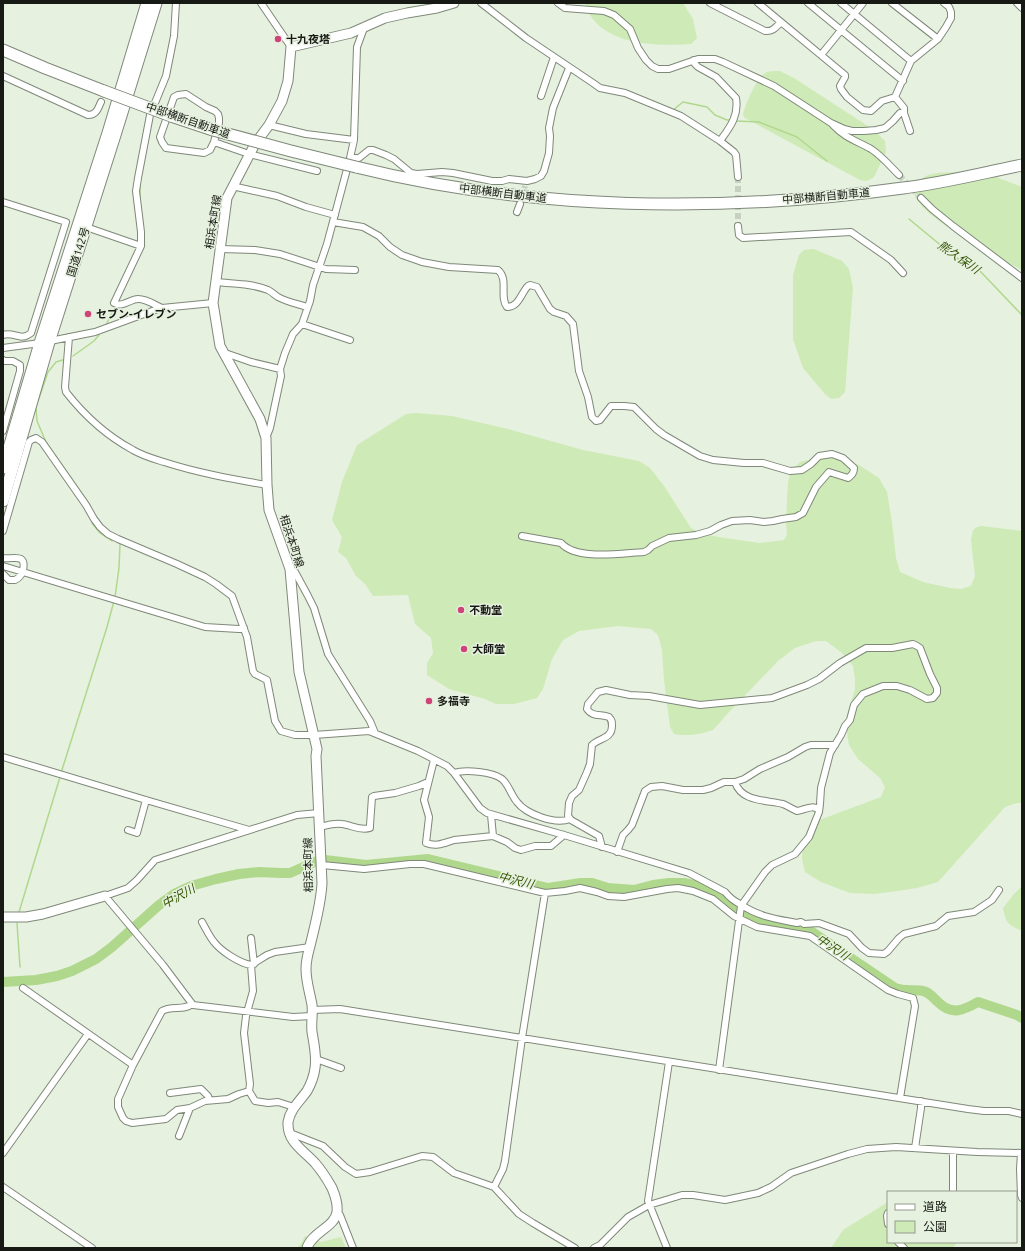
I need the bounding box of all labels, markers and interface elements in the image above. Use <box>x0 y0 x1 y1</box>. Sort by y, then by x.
place label: 十九夜塔 <box>286 33 330 45</box>
marker: 十九夜塔 <box>273 34 283 44</box>
street label: 中部横断自動車道 <box>144 100 232 140</box>
street label: 中部横断自動車道 <box>459 182 547 204</box>
street label: 中部横断自動車道 <box>782 186 870 206</box>
street label: 相浜本町線 <box>203 194 223 250</box>
street label: 国道142号 <box>65 226 91 278</box>
water label: 熊久保川 <box>936 238 984 277</box>
place label: セブン-イレブン <box>96 308 177 320</box>
marker: セブン-イレブン <box>83 309 93 319</box>
street label: 相浜本町線 <box>278 513 306 569</box>
place label: 不動堂 <box>469 604 502 616</box>
marker: 不動堂 <box>456 605 466 615</box>
place label: 大師堂 <box>472 643 505 655</box>
marker: 大師堂 <box>459 644 469 654</box>
place label: 多福寺 <box>437 695 470 707</box>
marker: 多福寺 <box>424 696 434 706</box>
street label: 相浜本町線 <box>302 837 314 893</box>
water label: 中沢川 <box>497 869 537 891</box>
water label: 中沢川 <box>159 881 199 910</box>
water label: 中沢川 <box>814 932 853 964</box>
legend <box>887 1191 1017 1243</box>
text: 道路 <box>923 1200 947 1213</box>
text: 公園 <box>923 1220 947 1233</box>

